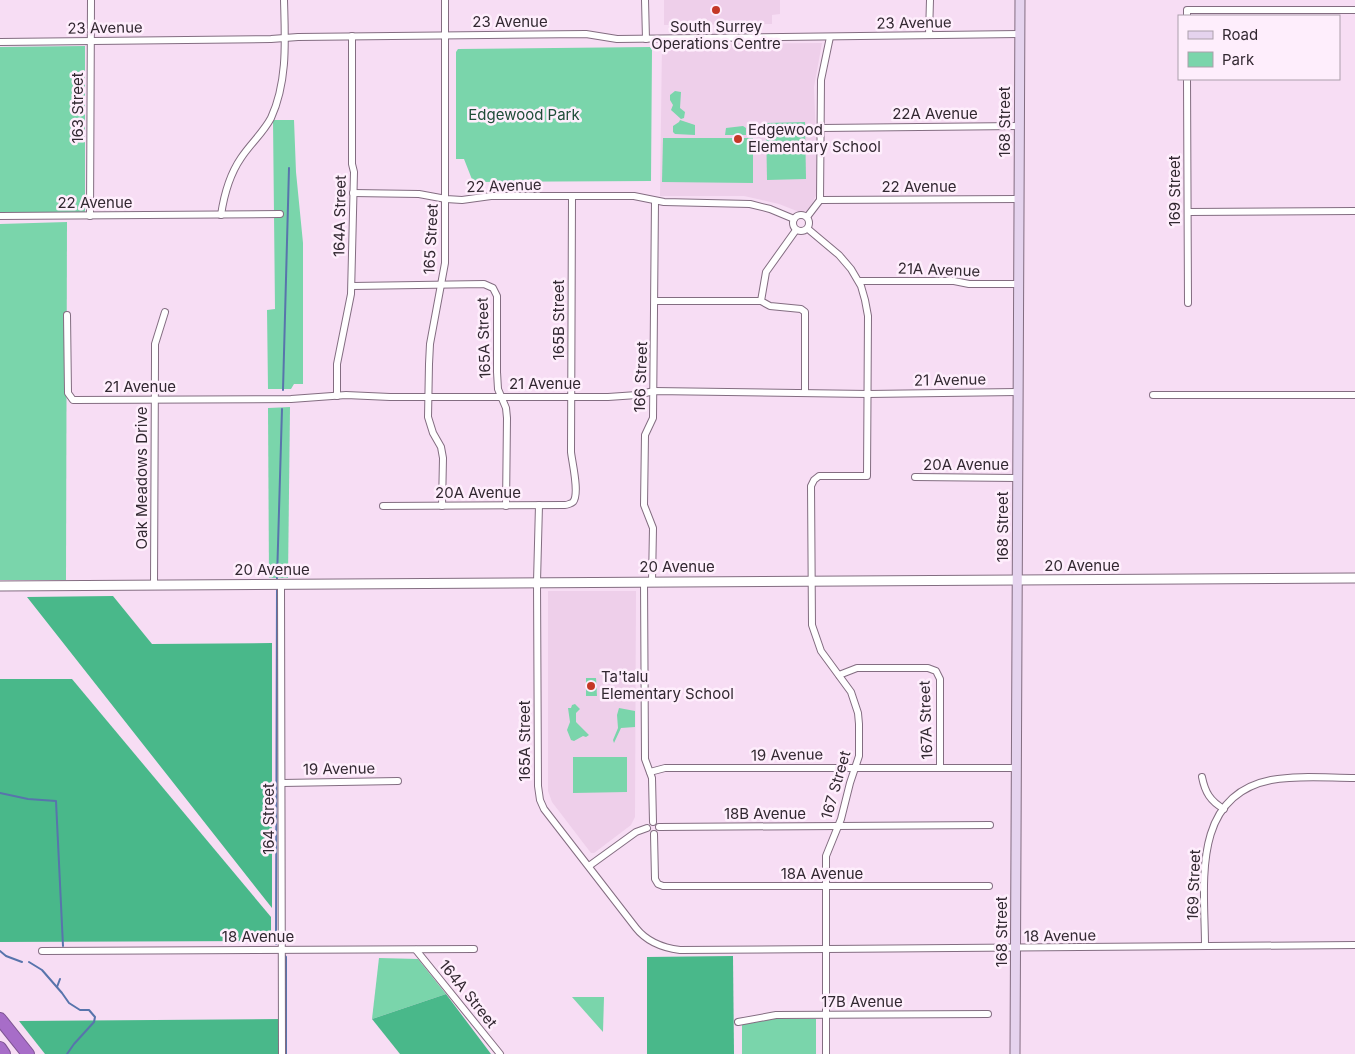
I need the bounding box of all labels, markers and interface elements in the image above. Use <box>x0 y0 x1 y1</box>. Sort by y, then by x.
marker: South Surrey Operations Centre <box>710 4 722 16</box>
street label: 23 Avenue <box>472 12 548 31</box>
street label: 23 Avenue <box>876 12 952 33</box>
legend <box>1178 15 1340 80</box>
street label: 23 Avenue <box>67 17 143 38</box>
place label: South Surrey Operations Centre <box>651 17 781 53</box>
text: Road <box>1222 25 1258 44</box>
text: Park <box>1222 50 1255 69</box>
street label: 163 Street <box>68 72 87 144</box>
street label: 168 Street <box>995 86 1014 158</box>
street label: 22A Avenue <box>892 104 978 123</box>
park label: Edgewood Park <box>468 105 580 124</box>
place label: Edgewood Elementary School <box>748 120 881 156</box>
marker: Edgewood Elementary School <box>732 133 744 145</box>
street label: 169 Street <box>1165 155 1184 227</box>
street label: 164A Street <box>329 175 350 257</box>
street label: 22 Avenue <box>466 175 542 196</box>
street label: 22 Avenue <box>881 177 957 196</box>
street label: 22 Avenue <box>57 193 133 212</box>
street label: 165 Street <box>419 203 442 275</box>
street label: 21A Avenue <box>897 259 981 280</box>
street label: 165B Street <box>549 279 568 360</box>
street label: 165A Street <box>473 297 494 379</box>
street label: 166 Street <box>630 341 651 413</box>
street label: 21 Avenue <box>914 369 986 390</box>
street label: 21 Avenue <box>509 374 581 393</box>
street label: 21 Avenue <box>104 377 176 396</box>
street label: Oak Meadows Drive <box>132 407 151 549</box>
street label: 20A Avenue <box>923 455 1009 474</box>
street label: 20A Avenue <box>435 483 521 502</box>
street label: 168 Street <box>993 491 1012 563</box>
street label: 20 Avenue <box>1044 556 1120 575</box>
street label: 20 Avenue <box>639 557 715 576</box>
street label: 20 Avenue <box>234 560 310 579</box>
place label: Ta'talu Elementary School <box>601 667 734 703</box>
marker: Ta'talu Elementary School <box>585 680 597 692</box>
street label: 167A Street <box>915 680 936 760</box>
street label: 165A Street <box>515 700 534 782</box>
street label: 19 Avenue <box>751 744 823 765</box>
street label: 167 Street <box>817 748 854 821</box>
street label: 19 Avenue <box>303 758 375 779</box>
street label: 164 Street <box>259 783 278 855</box>
street label: 18B Avenue <box>724 804 806 823</box>
street label: 169 Street <box>1183 849 1204 921</box>
street label: 18A Avenue <box>781 864 863 883</box>
street label: 168 Street <box>992 896 1011 968</box>
street label: 18 Avenue <box>1024 925 1096 946</box>
street label: 18 Avenue <box>222 927 294 946</box>
street label: 164A Street <box>435 956 502 1032</box>
street label: 17B Avenue <box>821 992 903 1011</box>

